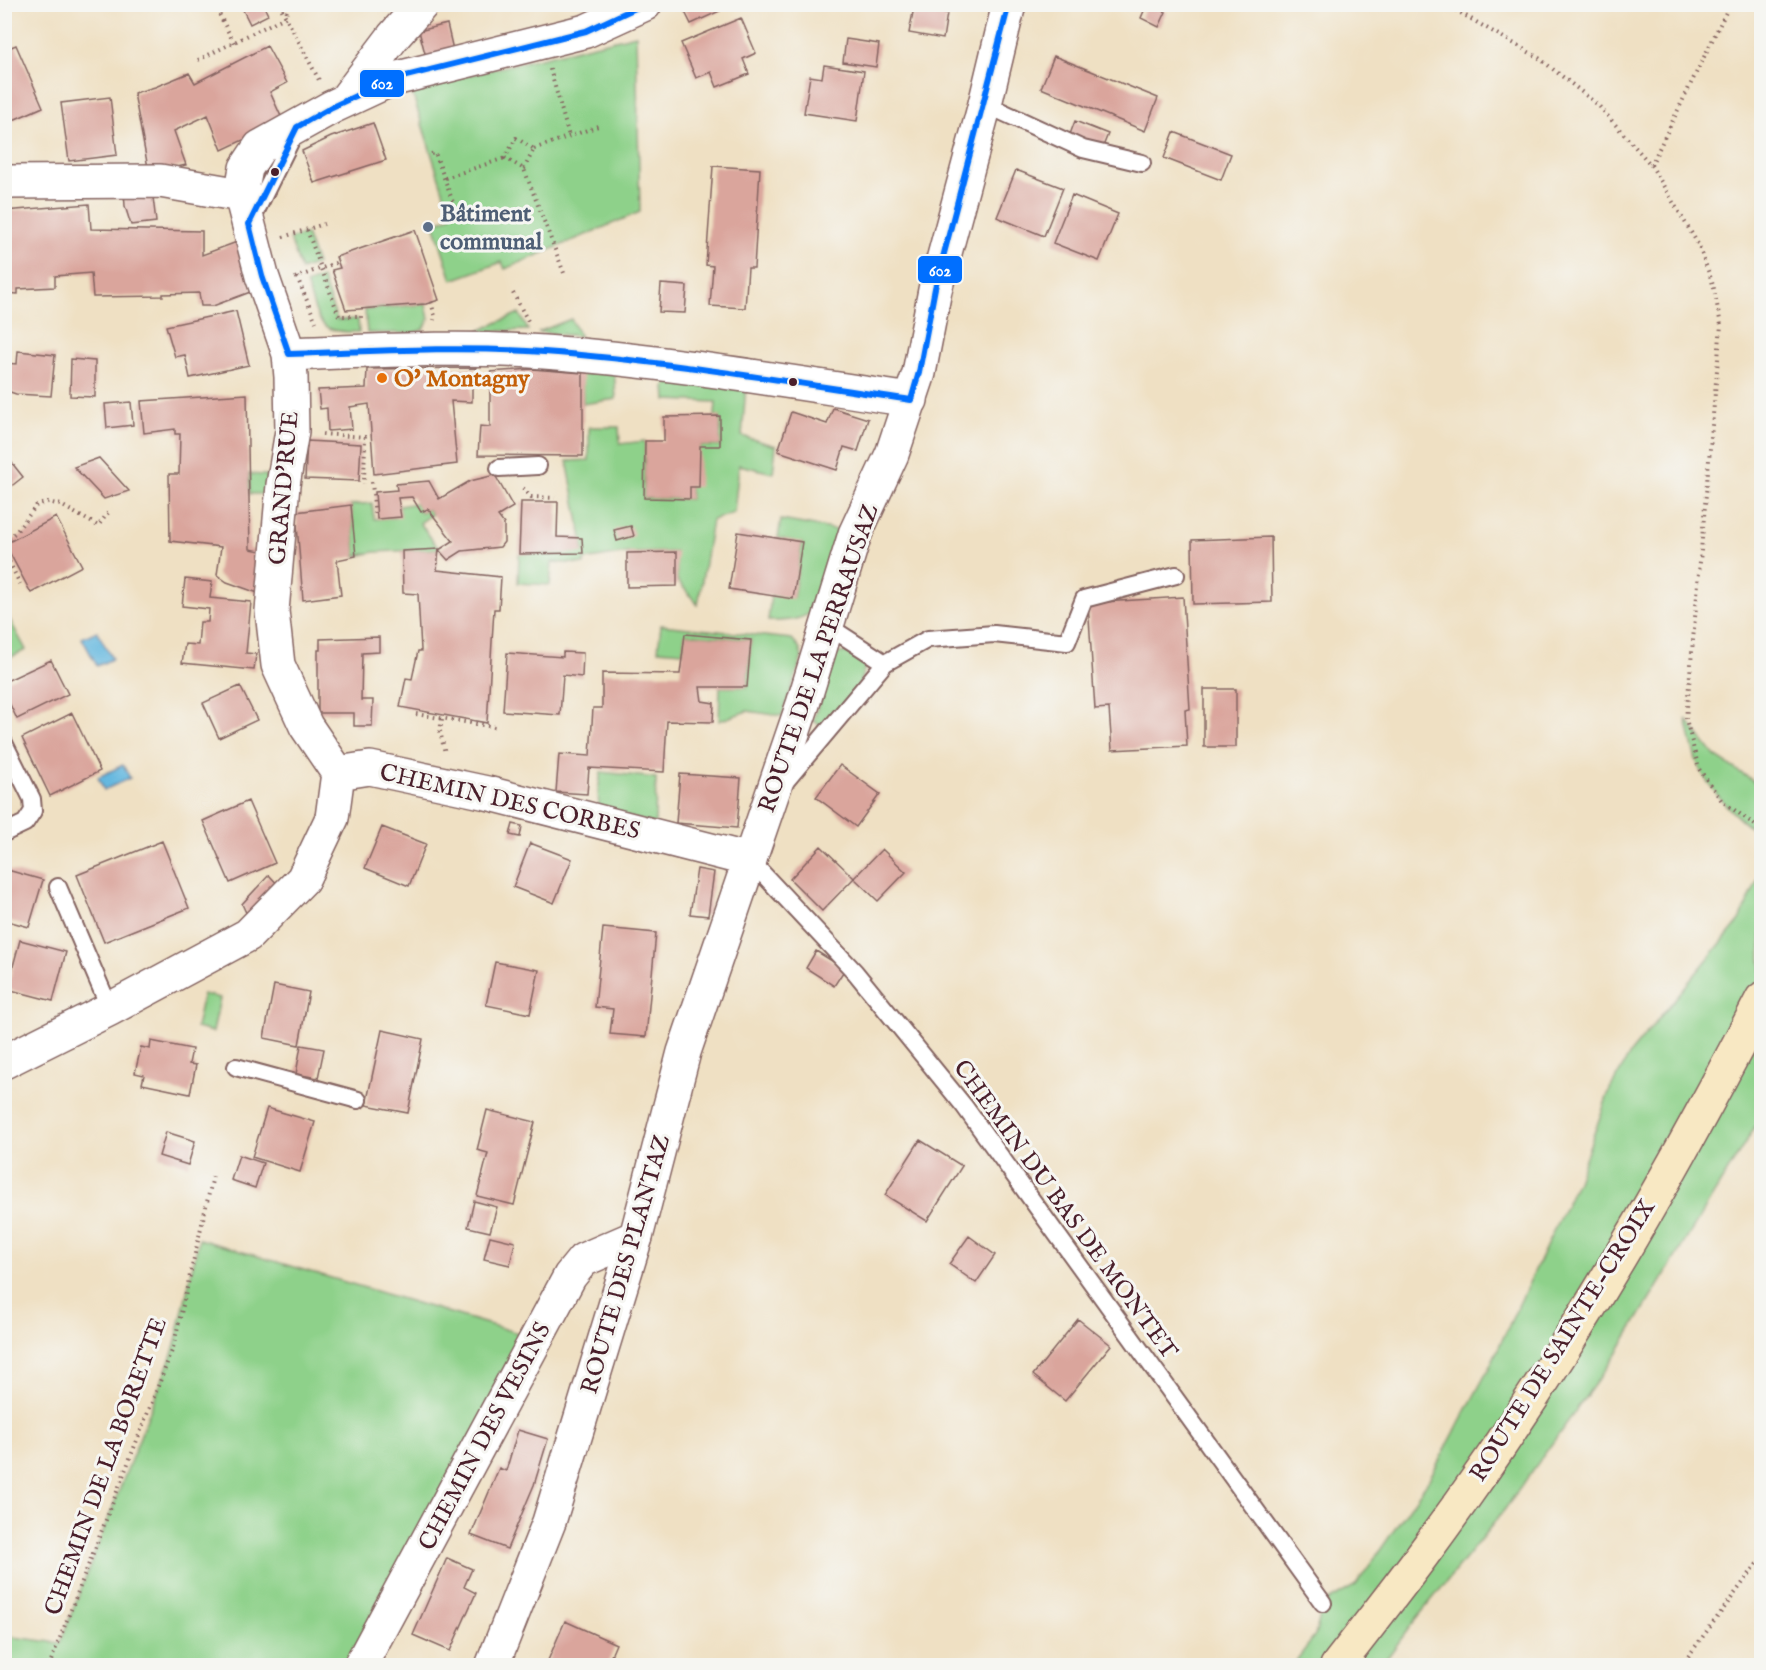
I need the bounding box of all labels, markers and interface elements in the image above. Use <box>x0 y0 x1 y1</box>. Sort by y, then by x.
line badge: 602 <box>359 69 405 98</box>
text: 602 <box>371 75 394 95</box>
unlabelled marker <box>269 166 281 178</box>
place label: Bâtiment communal <box>440 199 543 258</box>
marker: Bâtiment communal <box>421 220 435 234</box>
line badge: 602 <box>917 255 963 284</box>
text: 602 <box>929 262 952 282</box>
place label: O' Montagny <box>394 364 531 395</box>
marker: O' Montagny <box>375 371 389 385</box>
unlabelled marker <box>787 376 799 388</box>
street label: GRAND'RUE <box>262 410 307 566</box>
street label: ROUTE DE LA PERRAUSAZ <box>752 500 887 817</box>
street label: CHEMIN DES CORBES <box>377 757 643 848</box>
street label: CHEMIN DU BAS DE MONTET <box>946 1054 1184 1366</box>
street label: ROUTE DES PLANTAZ <box>575 1131 678 1398</box>
street label: ROUTE DE SAINTE-CROIX <box>1463 1193 1663 1488</box>
street label: CHEMIN DE LA BORETTE <box>38 1313 175 1620</box>
street label: CHEMIN DES VESINS <box>412 1317 559 1556</box>

